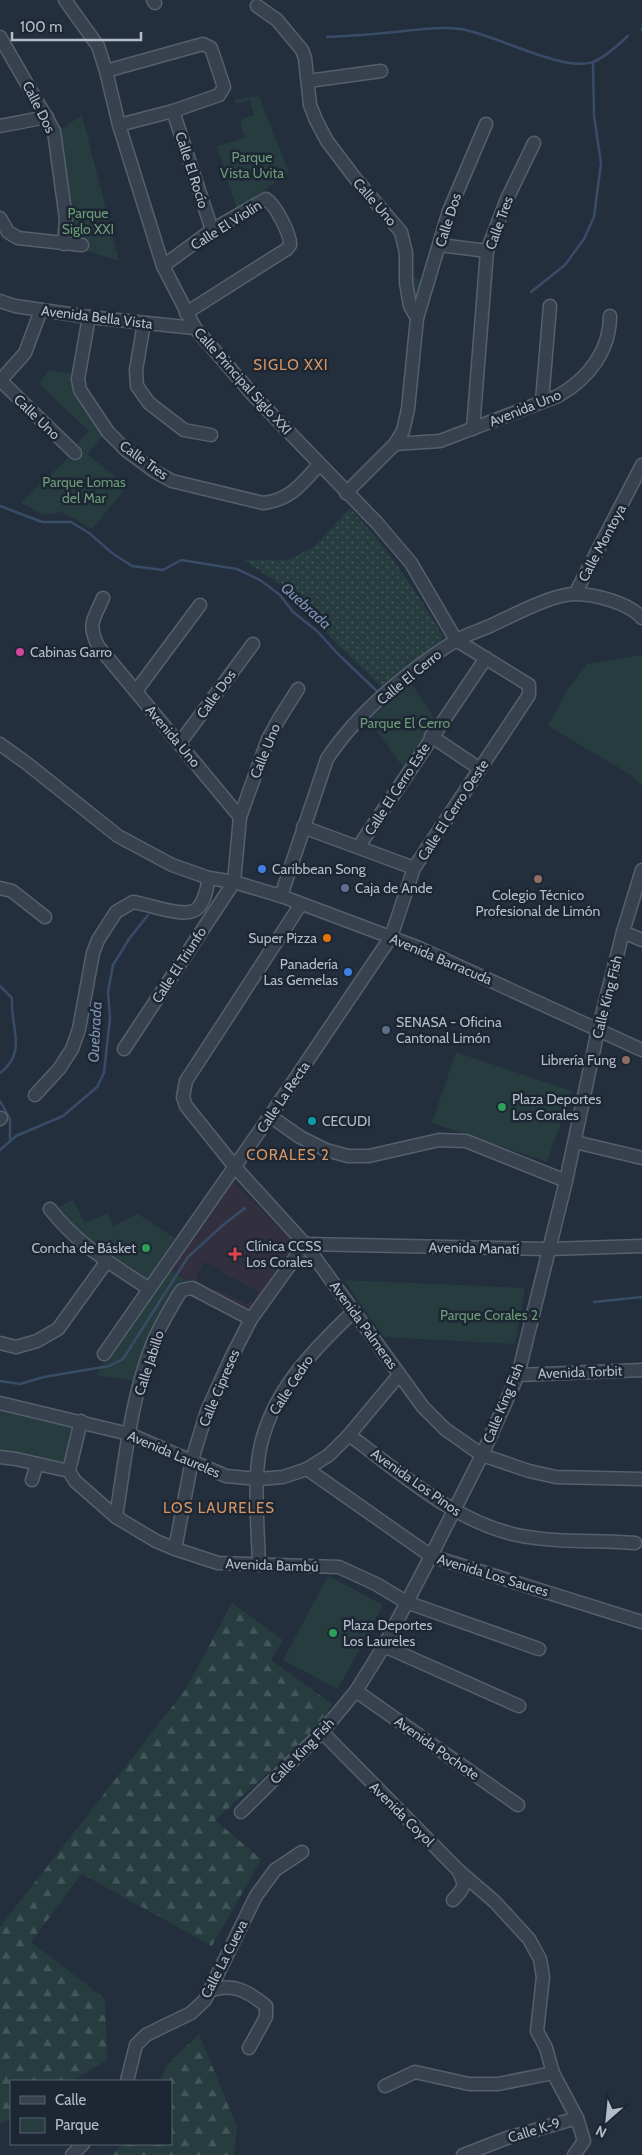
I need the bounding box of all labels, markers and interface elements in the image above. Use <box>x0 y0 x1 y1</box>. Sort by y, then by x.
scale bar <box>12 10 141 42</box>
text: 100 m <box>20 18 62 36</box>
street label: Calle Dos <box>18 78 60 136</box>
street label: Calle El Rocío <box>171 130 213 211</box>
park label: Parque Vista Uvita <box>220 148 284 182</box>
street label: Calle Uno <box>349 174 401 230</box>
street label: Calle Dos <box>431 190 465 249</box>
street label: Calle Tres <box>481 194 517 252</box>
street label: Calle El Violín <box>187 196 265 254</box>
park label: Parque Siglo XXI <box>62 204 114 238</box>
street label: Avenida Bella Vista <box>40 301 154 333</box>
street label: Calle Principal Siglo XXI <box>190 324 296 438</box>
district label: SIGLO XXI <box>253 356 329 374</box>
street label: Avenida Uno <box>486 385 564 431</box>
street label: Calle Uno <box>10 391 64 444</box>
street label: Calle Tres <box>116 436 172 484</box>
park label: Parque Lomas del Mar <box>42 473 126 507</box>
street label: Calle Montoya <box>574 501 630 585</box>
water label: Quebrada <box>277 579 335 633</box>
place label: Cabinas Garro <box>30 643 112 661</box>
street label: Calle El Cerro <box>373 645 445 709</box>
marker: Cabinas Garro <box>14 646 26 658</box>
street label: Calle Dos <box>192 666 240 722</box>
street label: Avenida Uno <box>142 701 204 771</box>
park label: Parque El Cerro <box>360 714 450 732</box>
street label: Calle Uno <box>246 721 284 781</box>
street label: Calle El Cerro Este <box>360 739 434 839</box>
street label: Calle El Cerro Oeste <box>414 756 492 864</box>
place label: Caribbean Song <box>272 860 367 878</box>
marker: Caribbean Song <box>256 863 268 875</box>
marker: Colegio Técnico Profesional de Limón <box>532 873 544 885</box>
place label: Caja de Ande <box>355 879 433 897</box>
marker: Caja de Ande <box>339 882 351 894</box>
place label: Colegio Técnico Profesional de Limón <box>476 886 601 920</box>
street label: Calle El Triunfo <box>148 923 210 1007</box>
place label: Super Pizza <box>248 929 317 947</box>
street label: Avenida Barracuda <box>387 929 495 989</box>
marker: Super Pizza <box>321 932 333 944</box>
street label: Calle King Fish <box>588 954 626 1040</box>
place label: Panadería Las Gemelas <box>264 955 338 989</box>
marker: Panadería Las Gemelas <box>342 966 354 978</box>
water label: Quebrada <box>84 1001 106 1063</box>
place label: SENASA - Oficina Cantonal Limón <box>396 1013 502 1047</box>
marker: SENASA - Oficina Cantonal Limón <box>380 1024 392 1036</box>
place label: Librería Fung <box>541 1051 617 1069</box>
marker: Librería Fung <box>620 1054 632 1066</box>
street label: Calle La Recta <box>253 1058 314 1136</box>
place label: Plaza Deportes Los Corales <box>512 1090 601 1124</box>
marker: Plaza Deportes Los Corales <box>496 1101 508 1113</box>
place label: CECUDI <box>322 1112 371 1130</box>
marker: CECUDI <box>306 1115 318 1127</box>
district label: CORALES 2 <box>246 1146 330 1164</box>
place label: Clínica CCSS Los Corales <box>246 1237 321 1271</box>
street label: Avenida Manatí <box>429 1238 519 1258</box>
place label: Concha de Básket <box>31 1239 136 1257</box>
marker: Concha de Básket <box>140 1242 152 1254</box>
marker: Clínica CCSS Los Corales <box>228 1247 242 1261</box>
street label: Avenida Palmeras <box>326 1277 402 1373</box>
park label: Parque Corales 2 <box>440 1306 538 1324</box>
street label: Calle Jabillo <box>130 1328 168 1398</box>
street label: Calle Cipreses <box>195 1346 243 1429</box>
street label: Calle Cedro <box>265 1352 317 1418</box>
street label: Calle King Fish <box>479 1360 527 1446</box>
street label: Avenida Torbit <box>537 1362 623 1382</box>
street label: Avenida Laureles <box>125 1426 223 1482</box>
street label: Avenida Los Pinos <box>367 1444 465 1520</box>
district label: LOS LAURELES <box>163 1499 275 1517</box>
street label: Avenida Los Sauces <box>435 1550 551 1601</box>
street label: Avenida Bambú <box>225 1554 319 1576</box>
place label: Plaza Deportes Los Laureles <box>343 1616 432 1650</box>
marker: Plaza Deportes Los Laureles <box>327 1627 339 1639</box>
street label: Avenida Pochote <box>391 1712 483 1784</box>
street label: Calle King Fish <box>266 1714 338 1788</box>
street label: Avenida Coyol <box>366 1778 439 1851</box>
street label: Calle La Cueva <box>197 1917 252 2001</box>
legend <box>10 2080 172 2145</box>
text: Calle <box>55 2091 86 2109</box>
north arrow <box>582 2095 632 2145</box>
street label: Calle K-9 <box>506 2114 562 2146</box>
text: Parque <box>55 2116 99 2134</box>
text: N <box>593 2121 610 2142</box>

